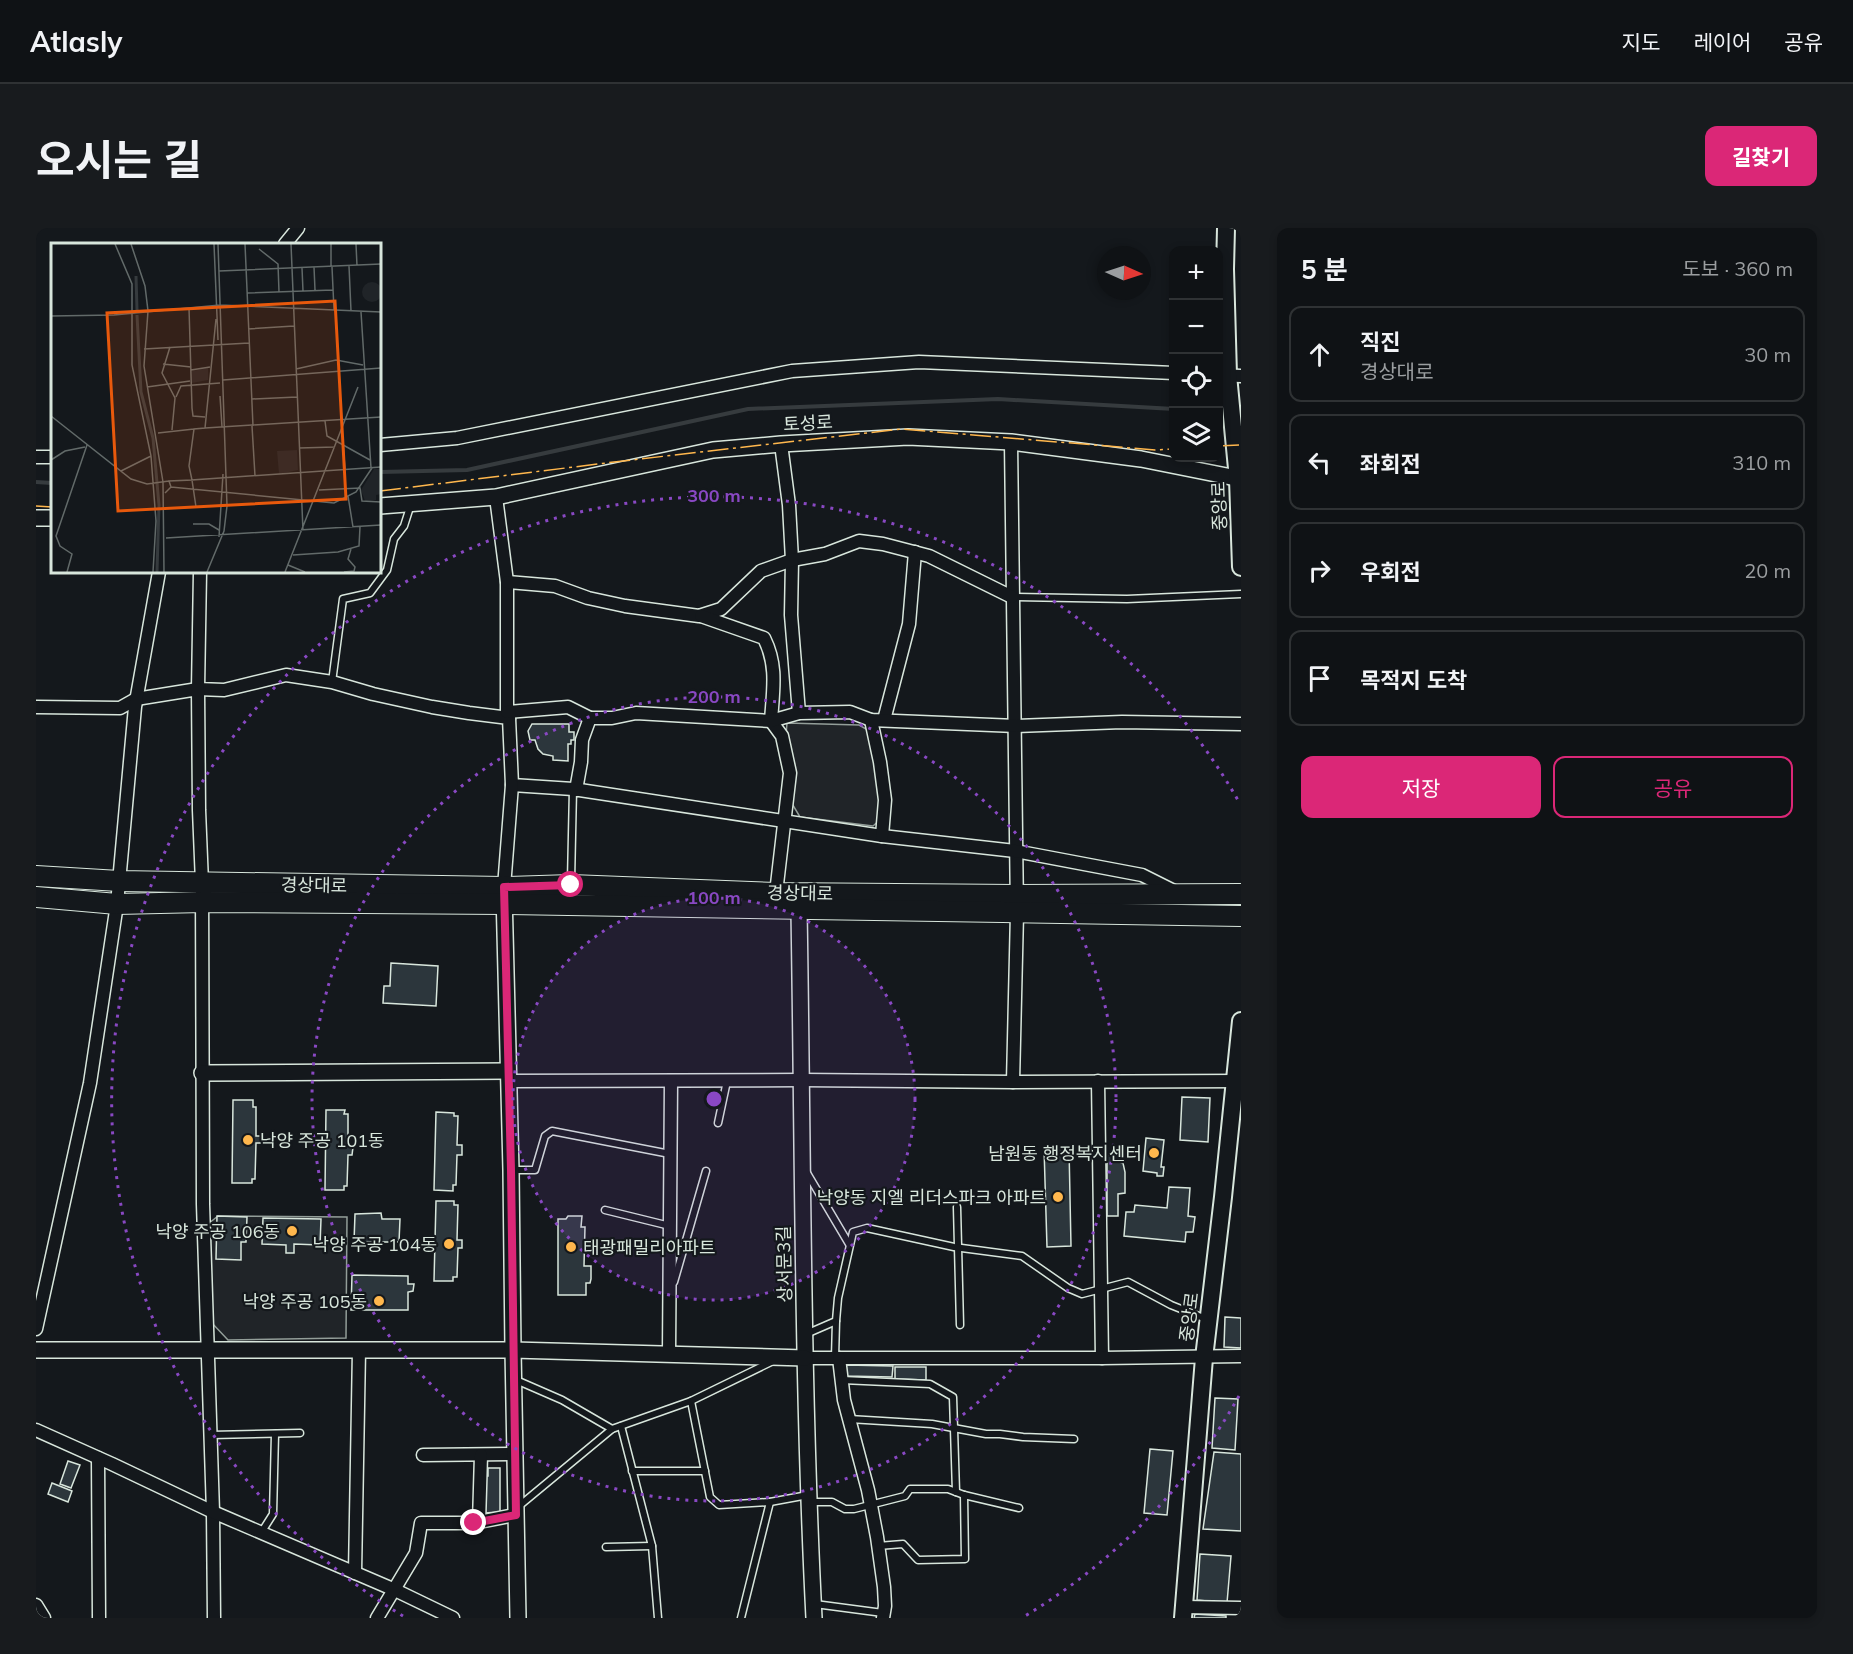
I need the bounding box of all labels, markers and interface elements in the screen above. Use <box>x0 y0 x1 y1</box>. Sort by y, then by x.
text: Atlasly <box>30 24 122 59</box>
text: 지도 <box>1622 29 1660 55</box>
text: 레이어 <box>1693 29 1751 55</box>
text: 공유 <box>1784 29 1823 55</box>
button: 길찾기 <box>1705 126 1817 186</box>
text: 오시는 길 <box>36 133 202 186</box>
inset map <box>51 243 381 573</box>
north arrow <box>1097 246 1151 300</box>
map controls <box>1169 246 1223 462</box>
button: + <box>1169 246 1223 300</box>
text: 5 분 <box>1301 253 1348 286</box>
text: 도보 · 360 m <box>1682 256 1793 281</box>
button: − <box>1169 300 1223 354</box>
text: 직진 <box>1360 328 1400 356</box>
icon: ahead <box>1303 338 1336 371</box>
text: 30 m <box>1744 342 1791 367</box>
button: locate <box>1169 354 1223 408</box>
text: 경상대로 <box>1360 359 1434 384</box>
button: layers <box>1169 408 1223 462</box>
street label: 토성로 <box>783 410 833 436</box>
icon: left <box>1303 446 1336 479</box>
text: 좌회전 <box>1360 450 1421 478</box>
text: 310 m <box>1732 450 1791 475</box>
street label: 중앙로 <box>1207 481 1231 531</box>
text: 300 m <box>687 484 741 507</box>
icon: right <box>1303 554 1336 587</box>
text: 우회전 <box>1360 558 1421 586</box>
text: 20 m <box>1744 558 1791 583</box>
icon: arrive <box>1303 662 1336 695</box>
text: 목적지 도착 <box>1360 666 1467 694</box>
text: 200 m <box>687 685 741 708</box>
button: 저장 <box>1301 756 1541 818</box>
button: 공유 <box>1553 756 1793 818</box>
route start <box>557 871 583 897</box>
street label: 경상대로 <box>281 873 347 897</box>
street label: 경상대로 <box>767 881 833 905</box>
text: 100 m <box>687 886 741 909</box>
centre of rings <box>704 1089 724 1109</box>
place label: 낙양 주공 101동 <box>260 1129 385 1152</box>
marker: 낙양 주공 101동 <box>241 1133 255 1147</box>
place label: 남원동 행정복지센터 <box>988 1142 1142 1165</box>
marker: 남원동 행정복지센터 <box>1147 1146 1161 1160</box>
place label: 낙양동 지엘 리더스파크 아파트 <box>817 1186 1046 1209</box>
marker: 낙양동 지엘 리더스파크 아파트 <box>1051 1190 1065 1204</box>
place label: 낙양 주공 106동 <box>155 1220 280 1243</box>
marker: 낙양 주공 106동 <box>285 1224 299 1238</box>
street label: 상서문3길 <box>772 1225 796 1303</box>
place label: 낙양 주공 104동 <box>312 1233 437 1256</box>
place label: 태광패밀리아파트 <box>583 1236 715 1259</box>
marker: 낙양 주공 104동 <box>442 1237 456 1251</box>
marker: 태광패밀리아파트 <box>564 1240 578 1254</box>
place label: 낙양 주공 105동 <box>242 1290 367 1313</box>
street label: 중앙로 <box>1175 1291 1203 1343</box>
marker: 낙양 주공 105동 <box>372 1294 386 1308</box>
route end <box>460 1509 486 1535</box>

